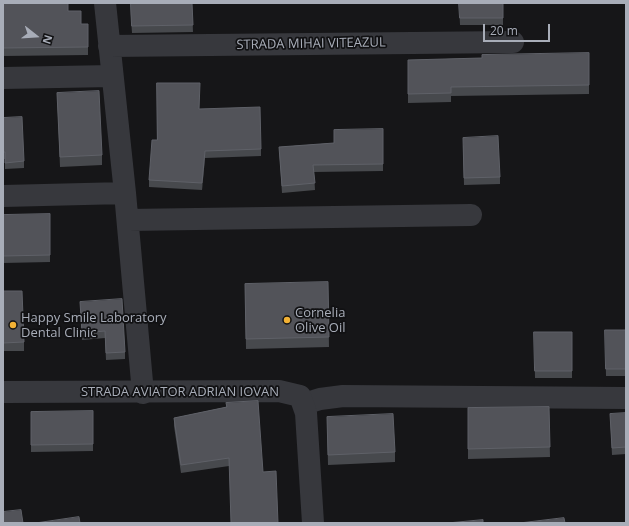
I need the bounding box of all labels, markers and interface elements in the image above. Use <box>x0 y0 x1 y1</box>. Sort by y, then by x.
north arrow <box>16 16 56 56</box>
scale bar <box>485 16 552 42</box>
text: 20 m <box>490 22 518 39</box>
text: N <box>39 33 56 46</box>
street label: STRADA MIHAI VITEAZUL <box>236 35 386 53</box>
place label: Cornelia Olive Oil <box>295 305 346 336</box>
place label: Happy Smile Laboratory Dental Clinic <box>21 310 167 341</box>
marker: Cornelia Olive Oil <box>282 315 292 325</box>
marker: Happy Smile Laboratory Dental Clinic <box>8 320 18 330</box>
street label: STRADA AVIATOR ADRIAN IOVAN <box>81 384 279 400</box>

